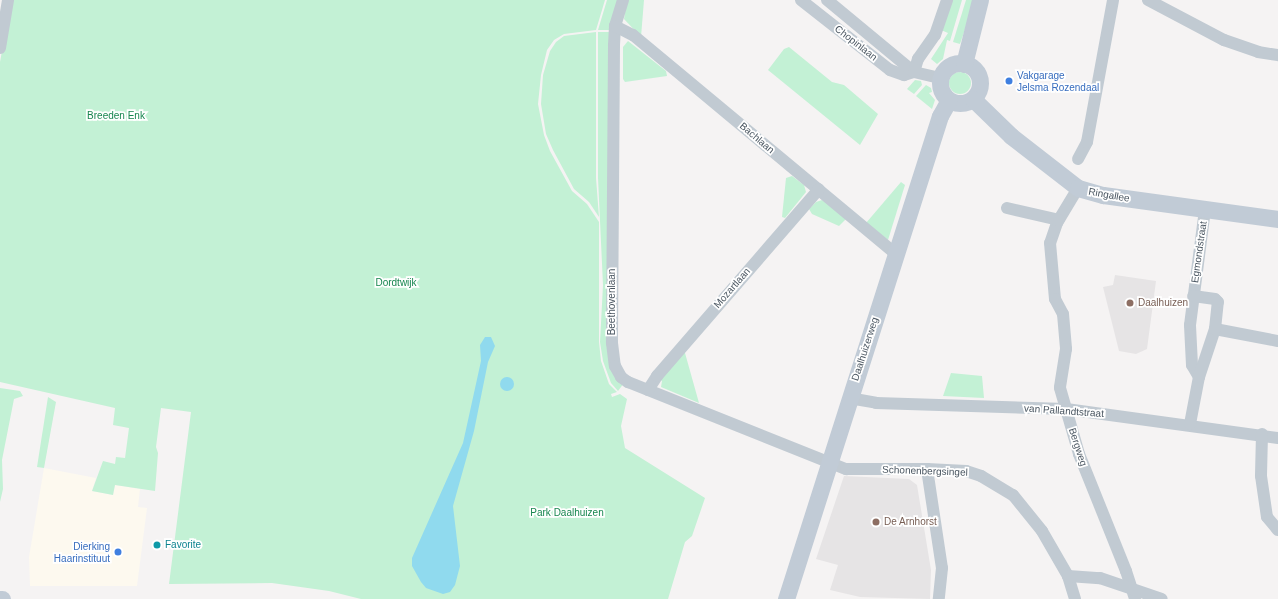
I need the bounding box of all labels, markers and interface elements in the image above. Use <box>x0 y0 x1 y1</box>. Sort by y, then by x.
street label: Chopinlaan <box>832 23 880 63</box>
place label: Vakgarage Jelsma Rozendaal <box>1017 69 1099 92</box>
marker: Vakgarage Jelsma Rozendaal <box>1004 76 1014 86</box>
park label: Breeden Enk <box>87 110 145 122</box>
street label: Bachlaan <box>737 120 777 156</box>
street label: Ringallee <box>1087 185 1131 205</box>
street label: Egmondstraat <box>1189 220 1209 284</box>
street label: Mozartlaan <box>711 265 753 311</box>
street label: Beethovenlaan <box>606 269 618 335</box>
park label: Dordtwijk <box>375 277 417 289</box>
place label: Daalhuizen <box>1138 297 1188 309</box>
marker: Daalhuizen <box>1125 298 1135 308</box>
street label: Daalhuizerweg <box>849 316 881 382</box>
street label: van Pallandtstraat <box>1024 402 1104 420</box>
street label: Bergweg <box>1066 426 1090 468</box>
street label: Schonenbergsingel <box>882 464 968 478</box>
park label: Park Daalhuizen <box>530 507 604 519</box>
place label: De Arnhorst <box>884 516 937 528</box>
marker: De Arnhorst <box>871 517 881 527</box>
place label: Favorite <box>165 539 201 551</box>
place label: Dierking Haarinstituut <box>54 540 110 564</box>
marker: Favorite <box>152 540 162 550</box>
marker: Dierking Haarinstituut <box>113 547 123 557</box>

